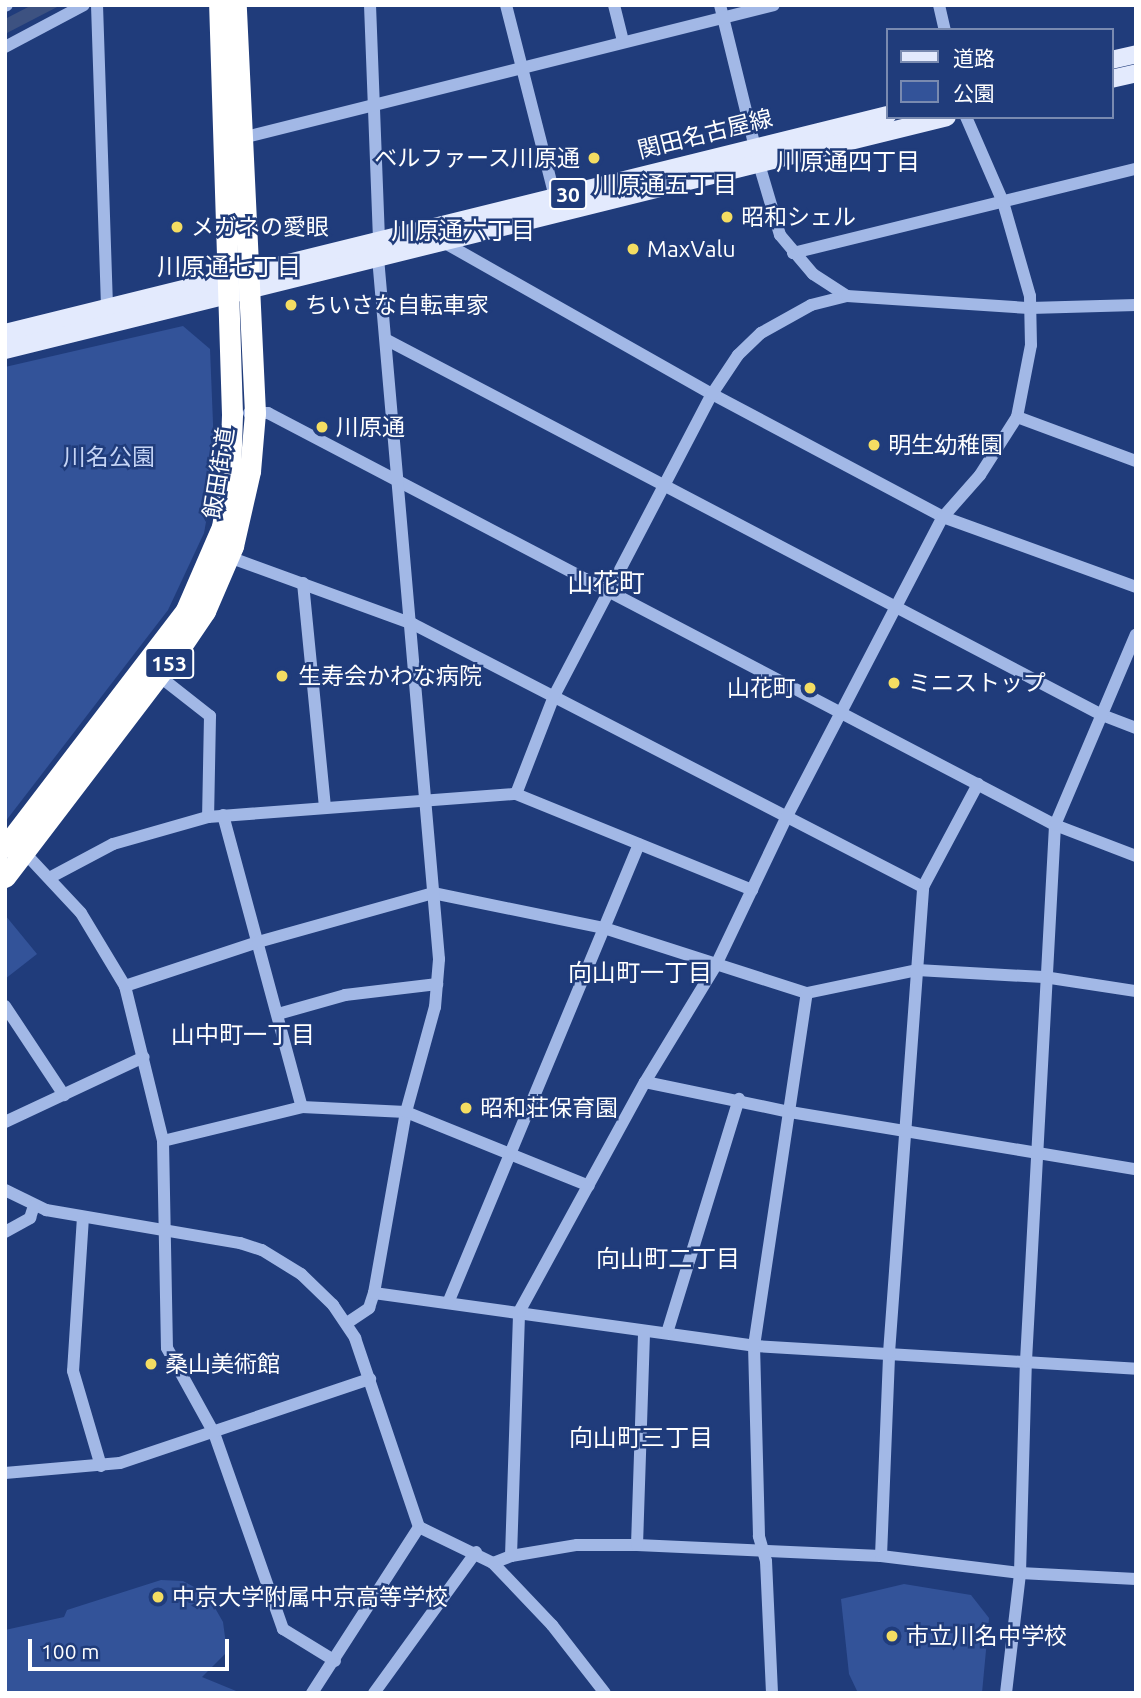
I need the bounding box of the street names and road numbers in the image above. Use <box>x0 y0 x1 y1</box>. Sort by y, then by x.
street label: 関田名古屋線 <box>635 104 775 164</box>
road number: 30 <box>549 176 587 212</box>
street label: 飯田街道 <box>198 425 240 521</box>
road number: 153 <box>143 646 195 680</box>

